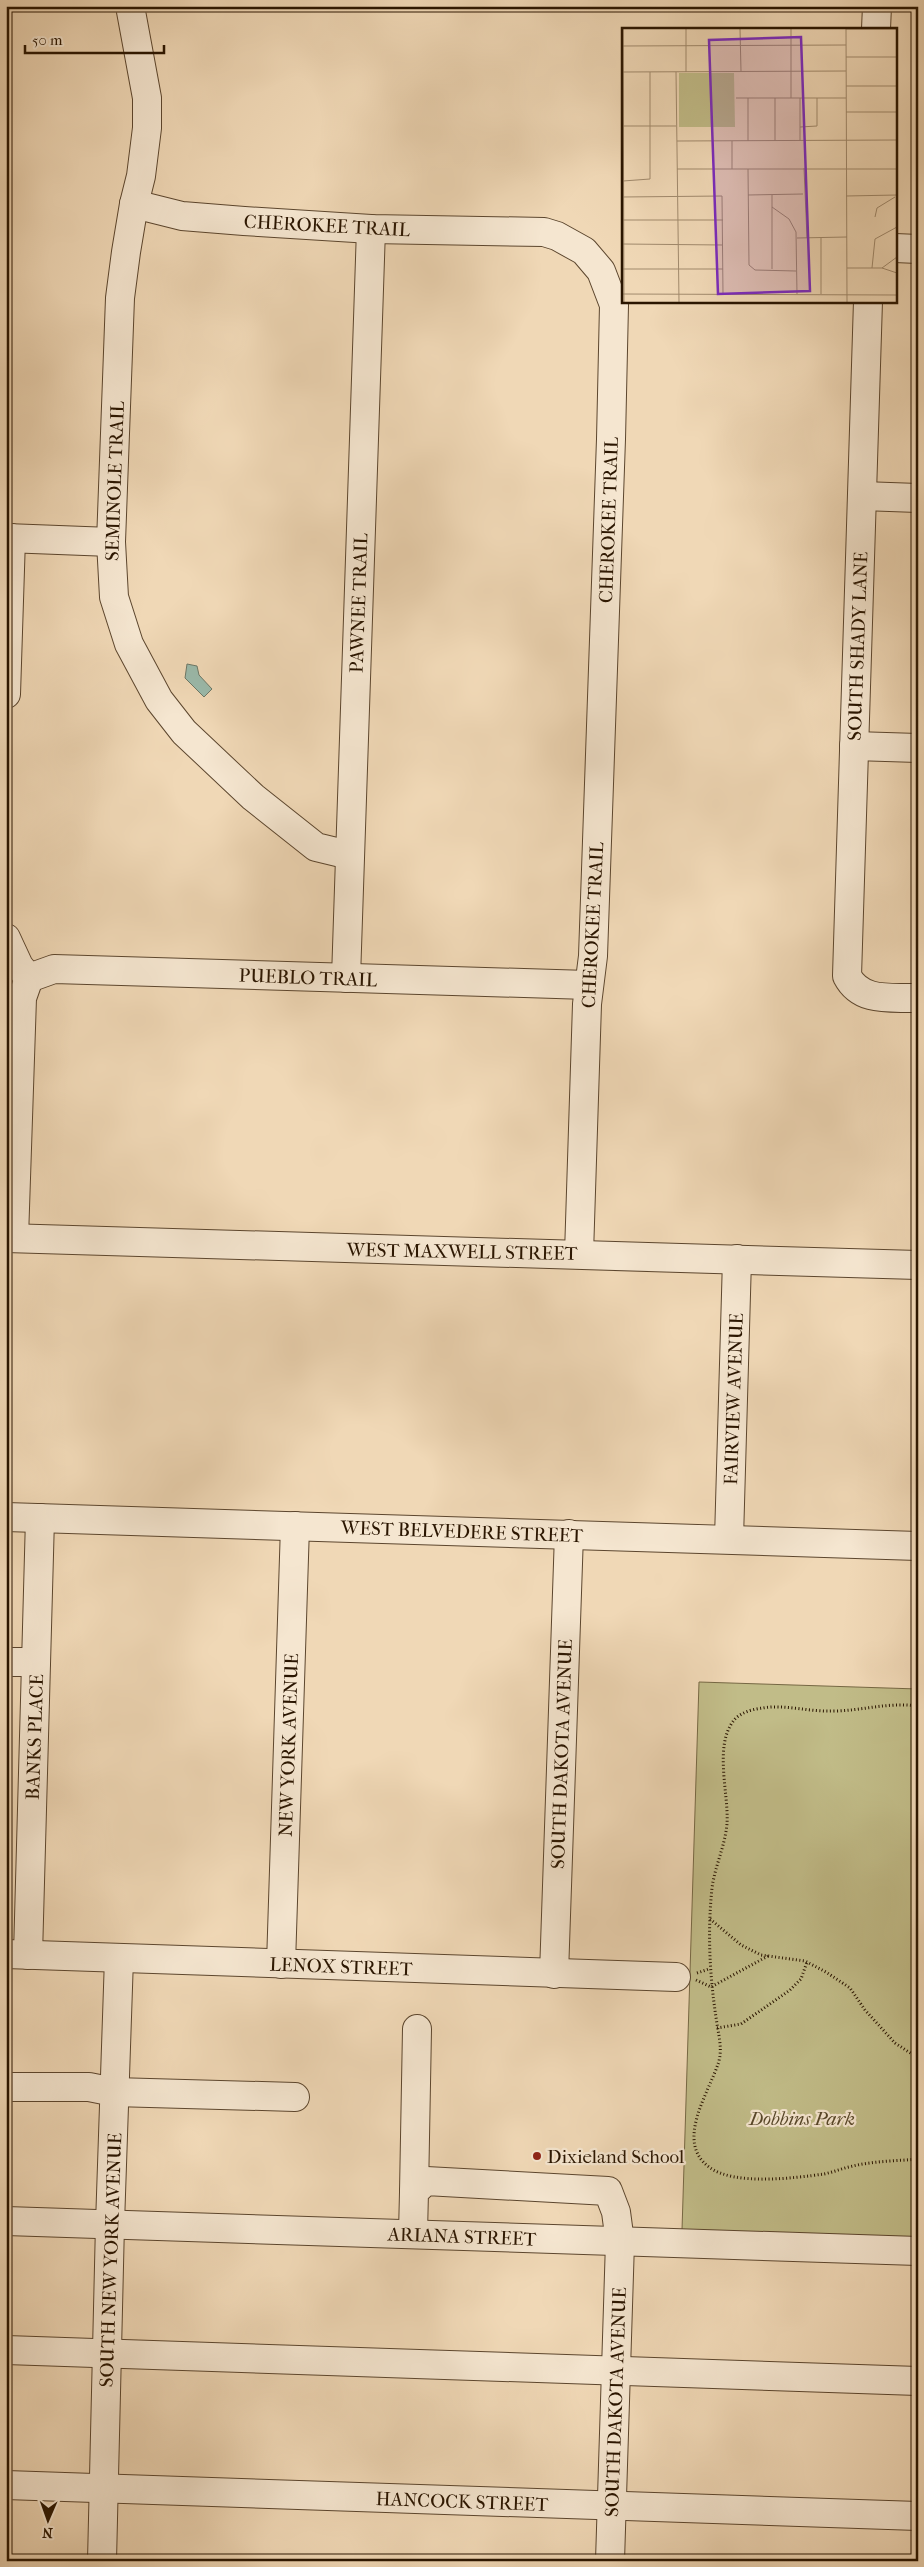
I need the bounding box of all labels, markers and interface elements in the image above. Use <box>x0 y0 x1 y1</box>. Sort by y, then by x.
scale bar <box>25 22 164 54</box>
inset map <box>622 28 896 302</box>
text: 50 m <box>32 31 63 49</box>
street label: CHEROKEE TRAIL <box>243 211 411 241</box>
street label: SEMINOLE TRAIL <box>101 400 129 561</box>
street label: CHEROKEE TRAIL <box>595 436 623 604</box>
street label: PAWNEE TRAIL <box>346 532 372 673</box>
street label: SOUTH SHADY LANE <box>844 551 872 741</box>
street label: CHEROKEE TRAIL <box>578 841 608 1009</box>
street label: PUEBLO TRAIL <box>238 965 378 991</box>
street label: WEST MAXWELL STREET <box>345 1239 578 1265</box>
street label: FAIRVIEW AVENUE <box>720 1312 748 1486</box>
street label: WEST BELVEDERE STREET <box>339 1517 584 1547</box>
street label: SOUTH DAKOTA AVENUE <box>547 1638 577 1869</box>
street label: NEW YORK AVENUE <box>275 1652 303 1837</box>
street label: BANKS PLACE <box>22 1673 48 1800</box>
street label: LENOX STREET <box>269 1954 413 1980</box>
park label: Dobbins Park <box>747 2108 855 2130</box>
street label: SOUTH NEW YORK AVENUE <box>96 2132 126 2388</box>
place label: Dixieland School <box>547 2146 684 2168</box>
marker: Dixieland School <box>531 2150 543 2162</box>
street label: ARIANA STREET <box>386 2223 537 2251</box>
street label: SOUTH DAKOTA AVENUE <box>601 2286 631 2517</box>
street label: HANCOCK STREET <box>375 2488 549 2516</box>
north arrow <box>22 2494 72 2544</box>
text: N <box>42 2524 53 2541</box>

